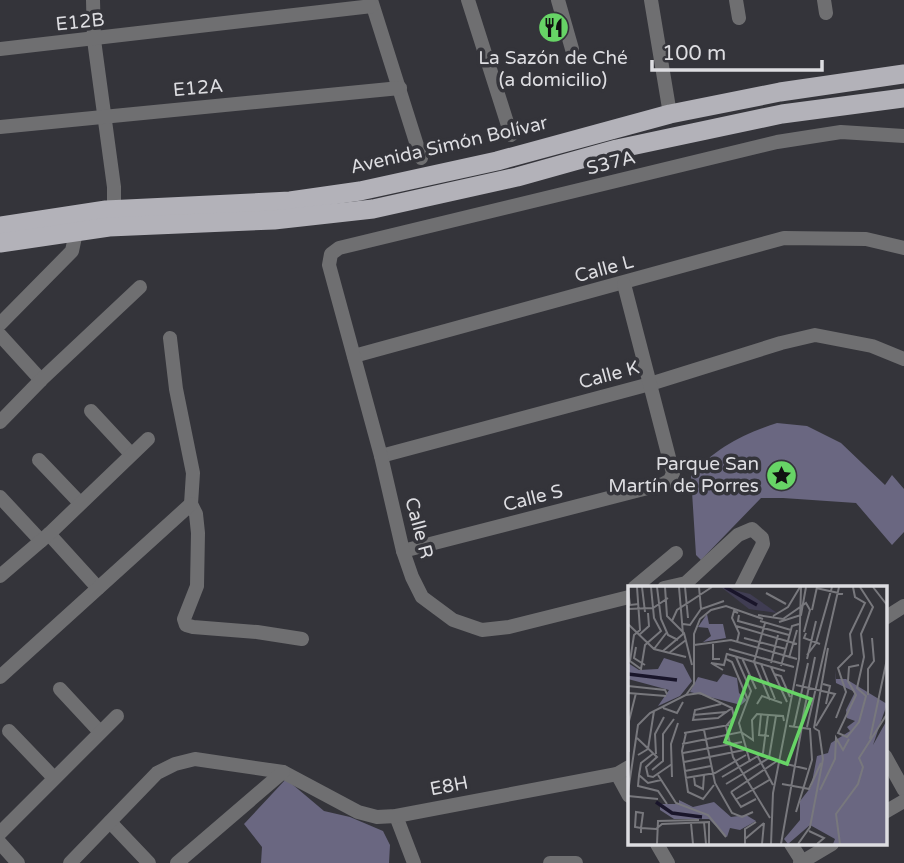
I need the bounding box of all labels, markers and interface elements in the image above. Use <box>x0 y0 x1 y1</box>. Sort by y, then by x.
street label: E12B <box>54 8 106 36</box>
restaurant icon: La Sazón de Ché (a domicilio) <box>536 10 570 44</box>
scale bar <box>652 28 822 72</box>
text: 100 m <box>662 41 726 66</box>
place label: La Sazón de Ché (a domicilio) <box>478 47 628 91</box>
street label: E12A <box>172 75 224 101</box>
street label: Avenida Simón Bolívar <box>348 111 551 178</box>
street label: S37A <box>584 146 638 180</box>
street label: Calle L <box>572 251 636 287</box>
street label: Calle K <box>576 356 642 394</box>
place label: Parque San Martín de Porres <box>608 453 759 497</box>
place icon: Parque San Martín de Porres <box>765 458 799 492</box>
street label: Calle S <box>501 480 565 516</box>
street label: Calle R <box>400 495 438 561</box>
inset map <box>628 586 886 846</box>
street label: E8H <box>428 772 470 800</box>

